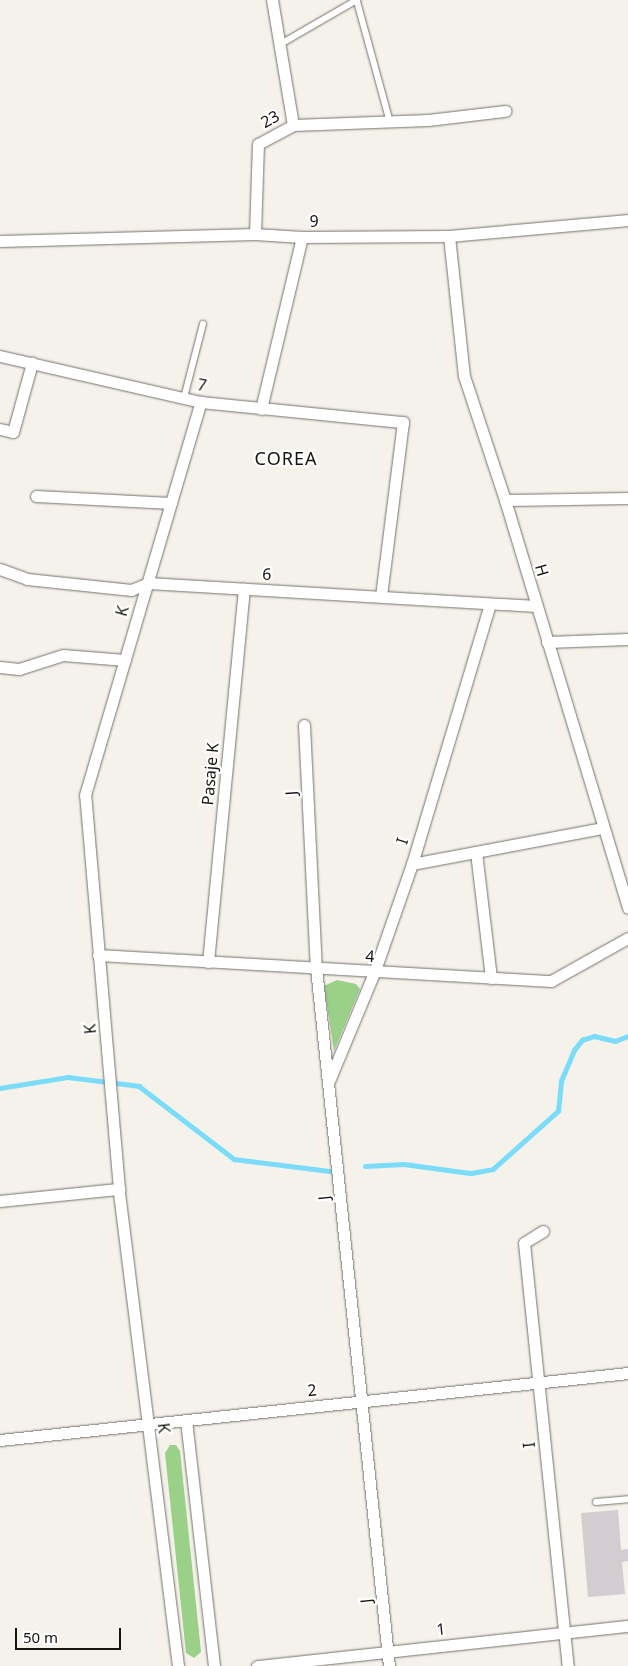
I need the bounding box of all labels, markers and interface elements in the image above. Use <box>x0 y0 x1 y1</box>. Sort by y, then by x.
street label: 23 <box>257 106 283 132</box>
street label: 9 <box>309 211 319 231</box>
street label: 7 <box>196 375 208 395</box>
district label: COREA <box>254 447 318 469</box>
street label: H <box>531 562 553 578</box>
street label: 6 <box>262 564 272 584</box>
street label: K <box>111 604 133 618</box>
street label: Pasaje K <box>198 742 222 806</box>
street label: J <box>281 790 301 796</box>
street label: I <box>392 836 412 846</box>
street label: 4 <box>365 946 375 966</box>
street label: K <box>80 1023 100 1035</box>
street label: J <box>314 1195 334 1201</box>
street label: 2 <box>306 1380 318 1400</box>
street label: K <box>154 1422 174 1434</box>
street label: I <box>519 1441 539 1449</box>
street label: J <box>356 1598 376 1604</box>
scale bar <box>18 1618 124 1650</box>
street label: 1 <box>435 1619 447 1639</box>
text: 50 m <box>23 1627 58 1647</box>

